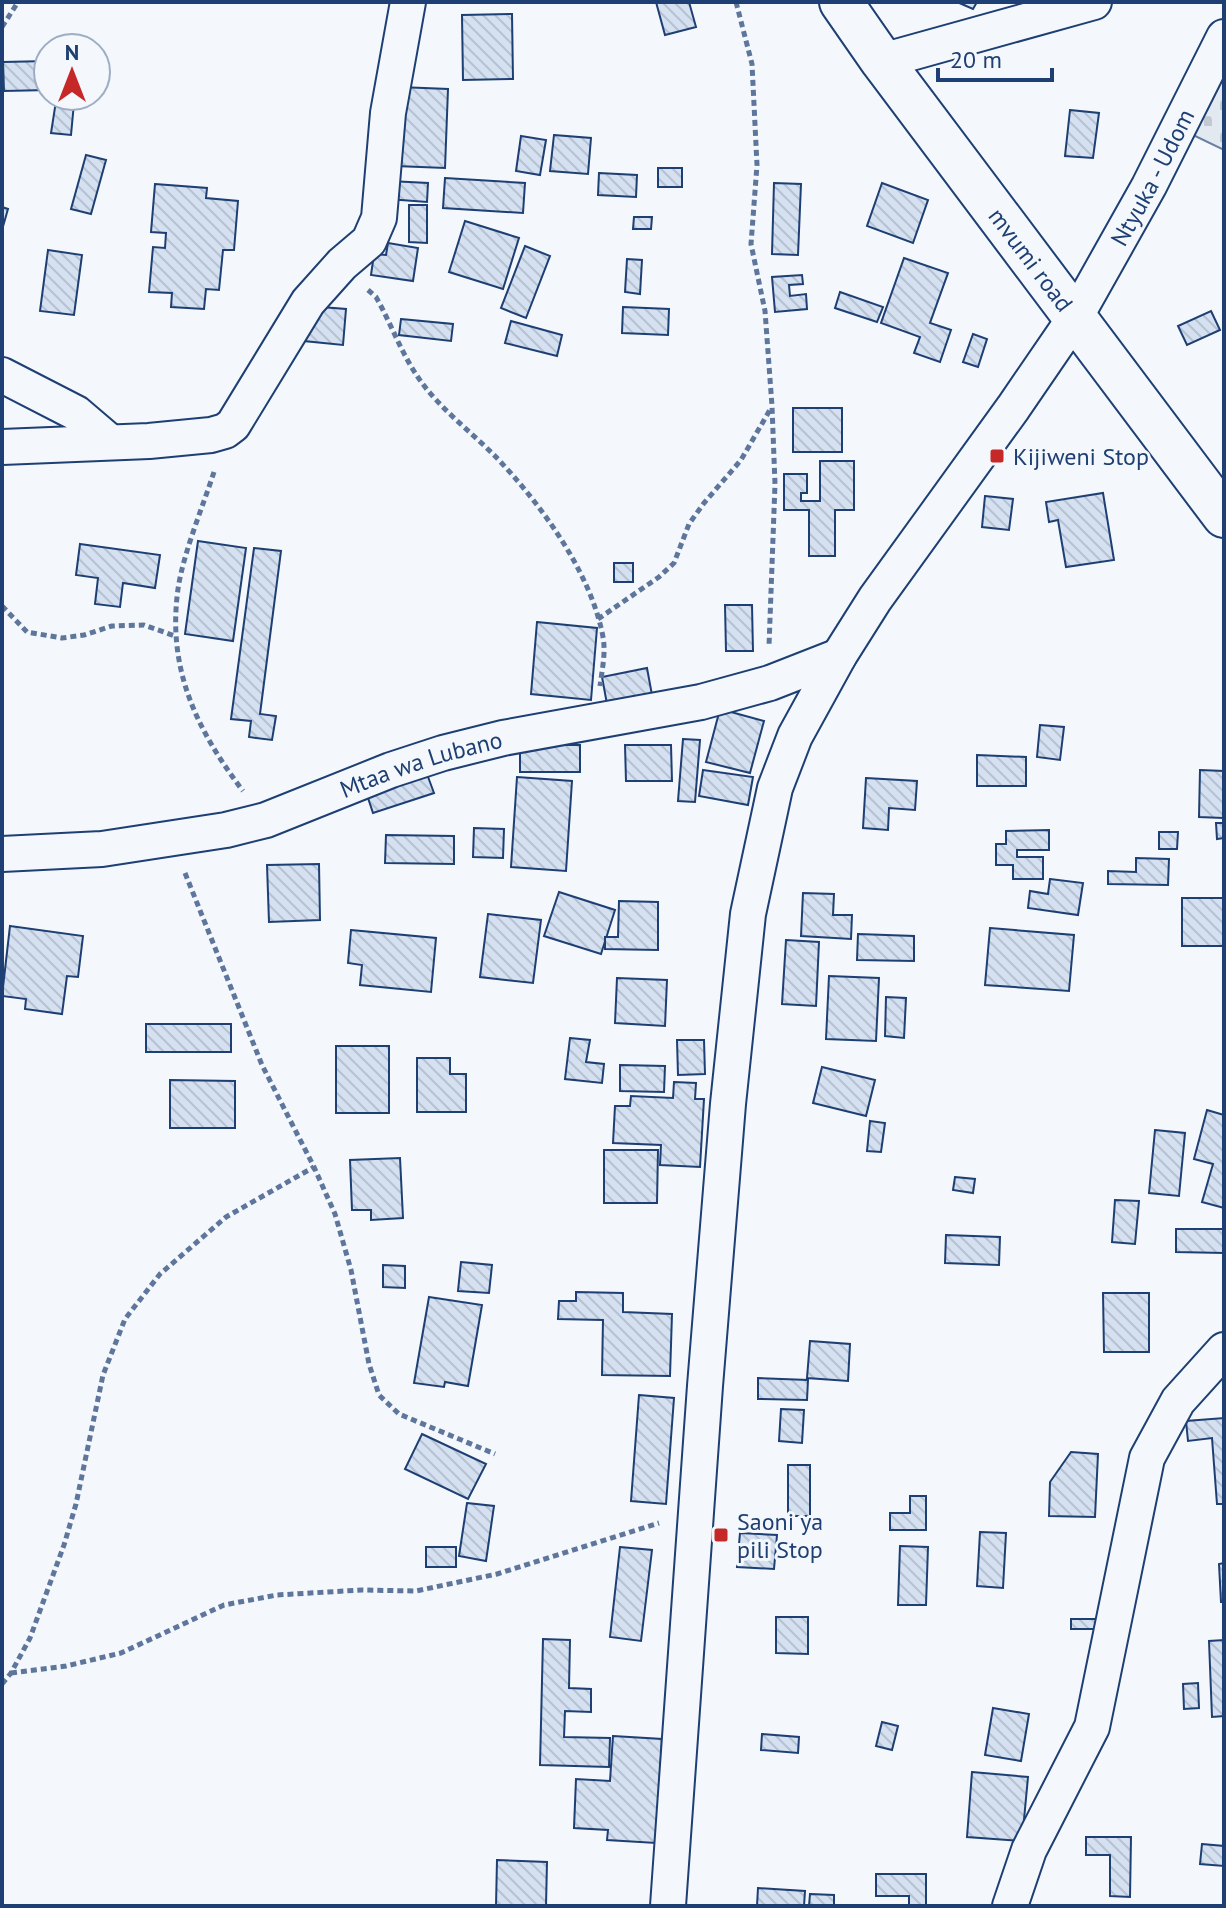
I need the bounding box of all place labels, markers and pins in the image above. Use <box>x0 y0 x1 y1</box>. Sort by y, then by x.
place label: Kijiweni Stop <box>1013 441 1149 472</box>
marker: Kijiweni Stop <box>988 447 1006 465</box>
place label: Saoni ya pili Stop <box>737 1506 823 1565</box>
marker: Saoni ya pili Stop <box>712 1526 730 1544</box>

